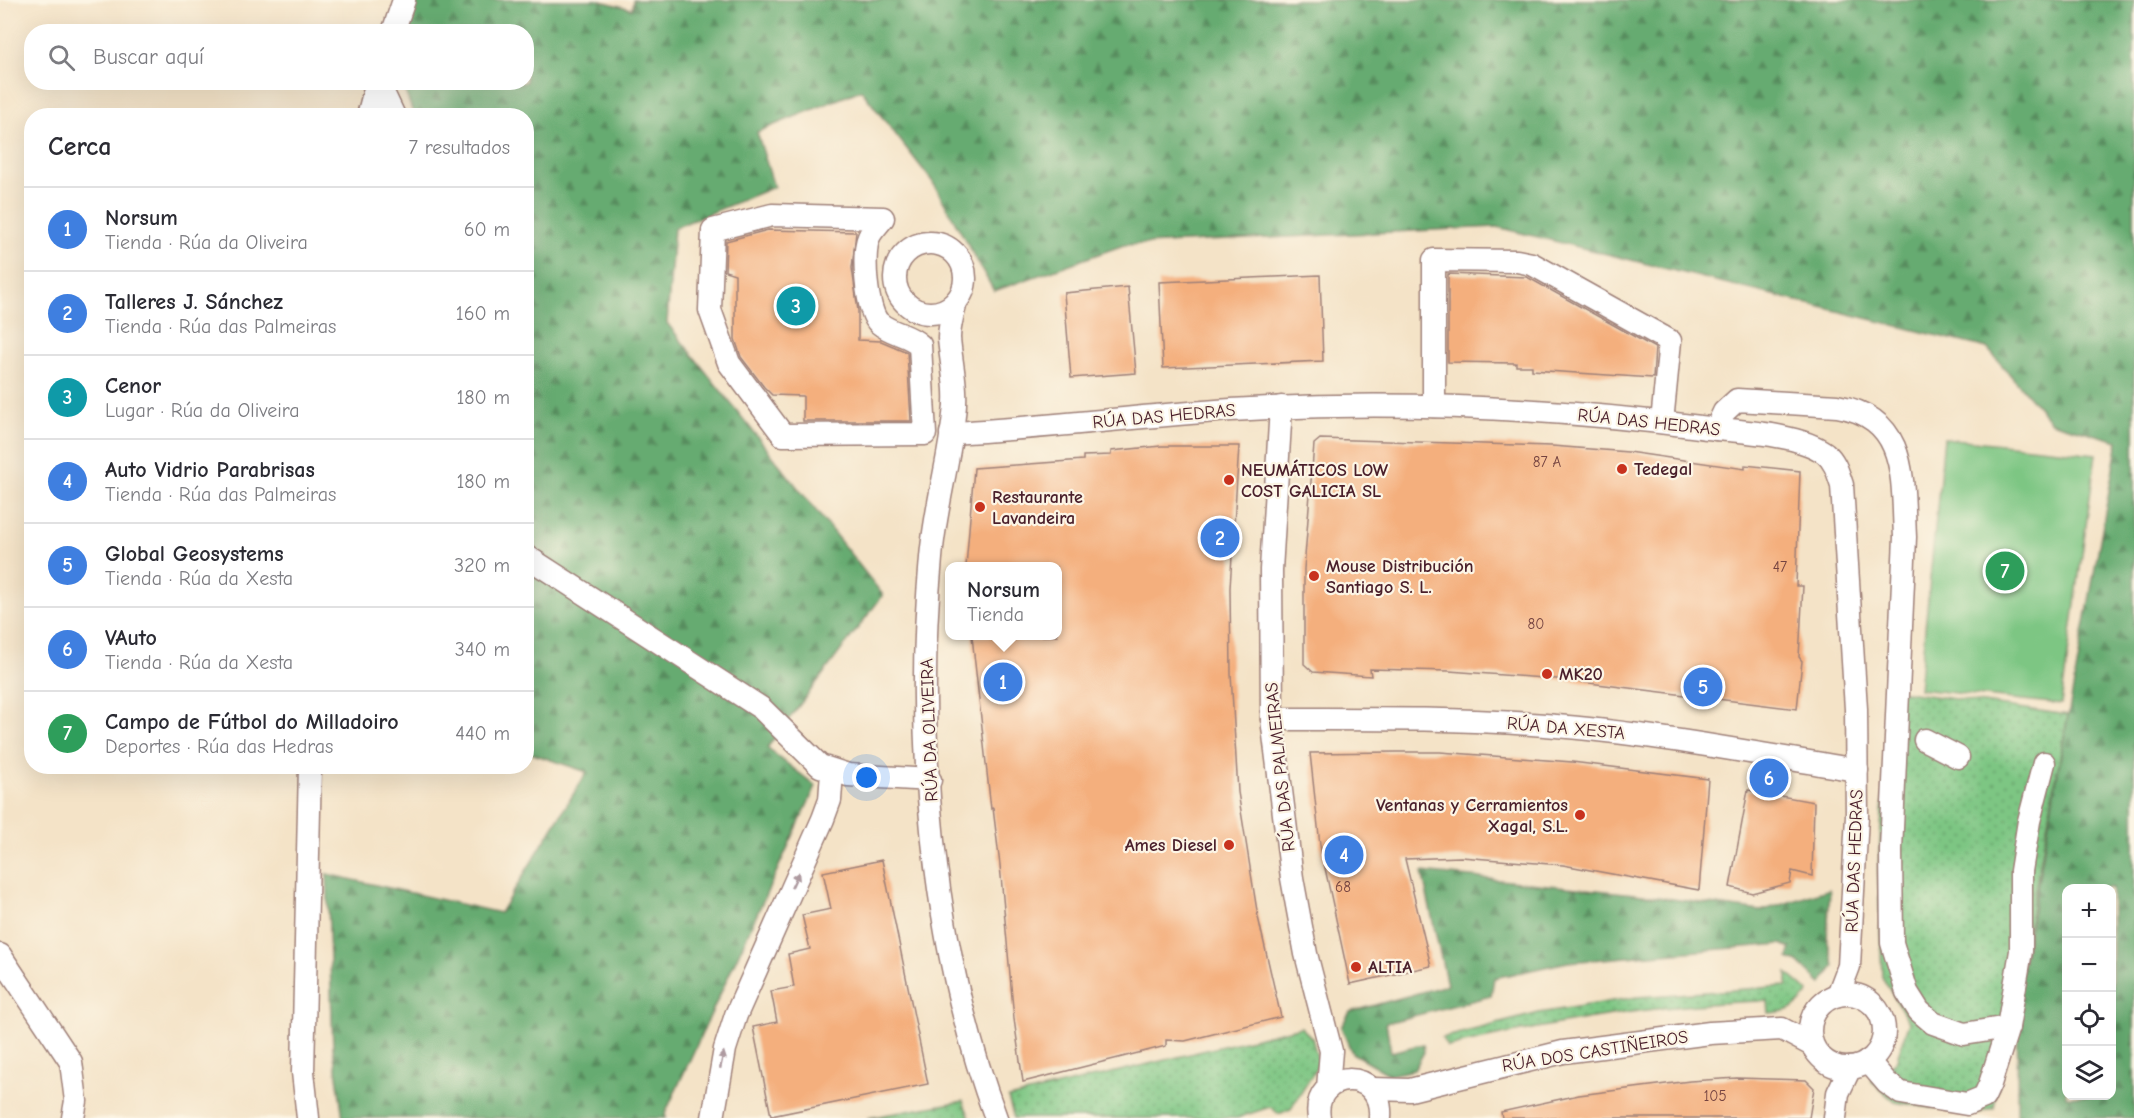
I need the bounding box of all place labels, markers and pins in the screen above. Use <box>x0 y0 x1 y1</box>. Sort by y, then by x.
pin: 3 <box>776 284 816 328</box>
place label: NEUMÁTICOS LOW COST GALICIA SL <box>1241 459 1389 502</box>
place label: Tedegal <box>1634 459 1692 480</box>
marker: Tedegal <box>1615 462 1629 476</box>
marker: NEUMÁTICOS LOW COST GALICIA SL <box>1222 473 1236 487</box>
place label: Restaurante Lavandeira <box>992 487 1083 529</box>
marker: Restaurante Lavandeira <box>973 500 987 514</box>
pin: 2 <box>1200 516 1240 560</box>
pin: 7 <box>1986 548 2024 594</box>
place label: Mouse Distribución Santiago S. L. <box>1326 556 1474 598</box>
marker: Mouse Distribución Santiago S. L. <box>1307 569 1321 583</box>
pin: 1 <box>984 660 1022 704</box>
place label: MK20 <box>1559 664 1603 685</box>
pin: 5 <box>1684 664 1722 710</box>
marker: MK20 <box>1540 667 1554 681</box>
pin: 6 <box>1750 756 1788 800</box>
place label: Ventanas y Cerramientos Xagal, S.L. <box>1376 795 1568 837</box>
marker: Ventanas y Cerramientos Xagal, S.L. <box>1573 808 1587 822</box>
pin: 4 <box>1324 832 1364 878</box>
place label: Ames Diesel <box>1125 835 1217 856</box>
marker: Ames Diesel <box>1222 838 1236 852</box>
place label: ALTIA <box>1368 957 1412 978</box>
marker: ALTIA <box>1349 960 1363 974</box>

